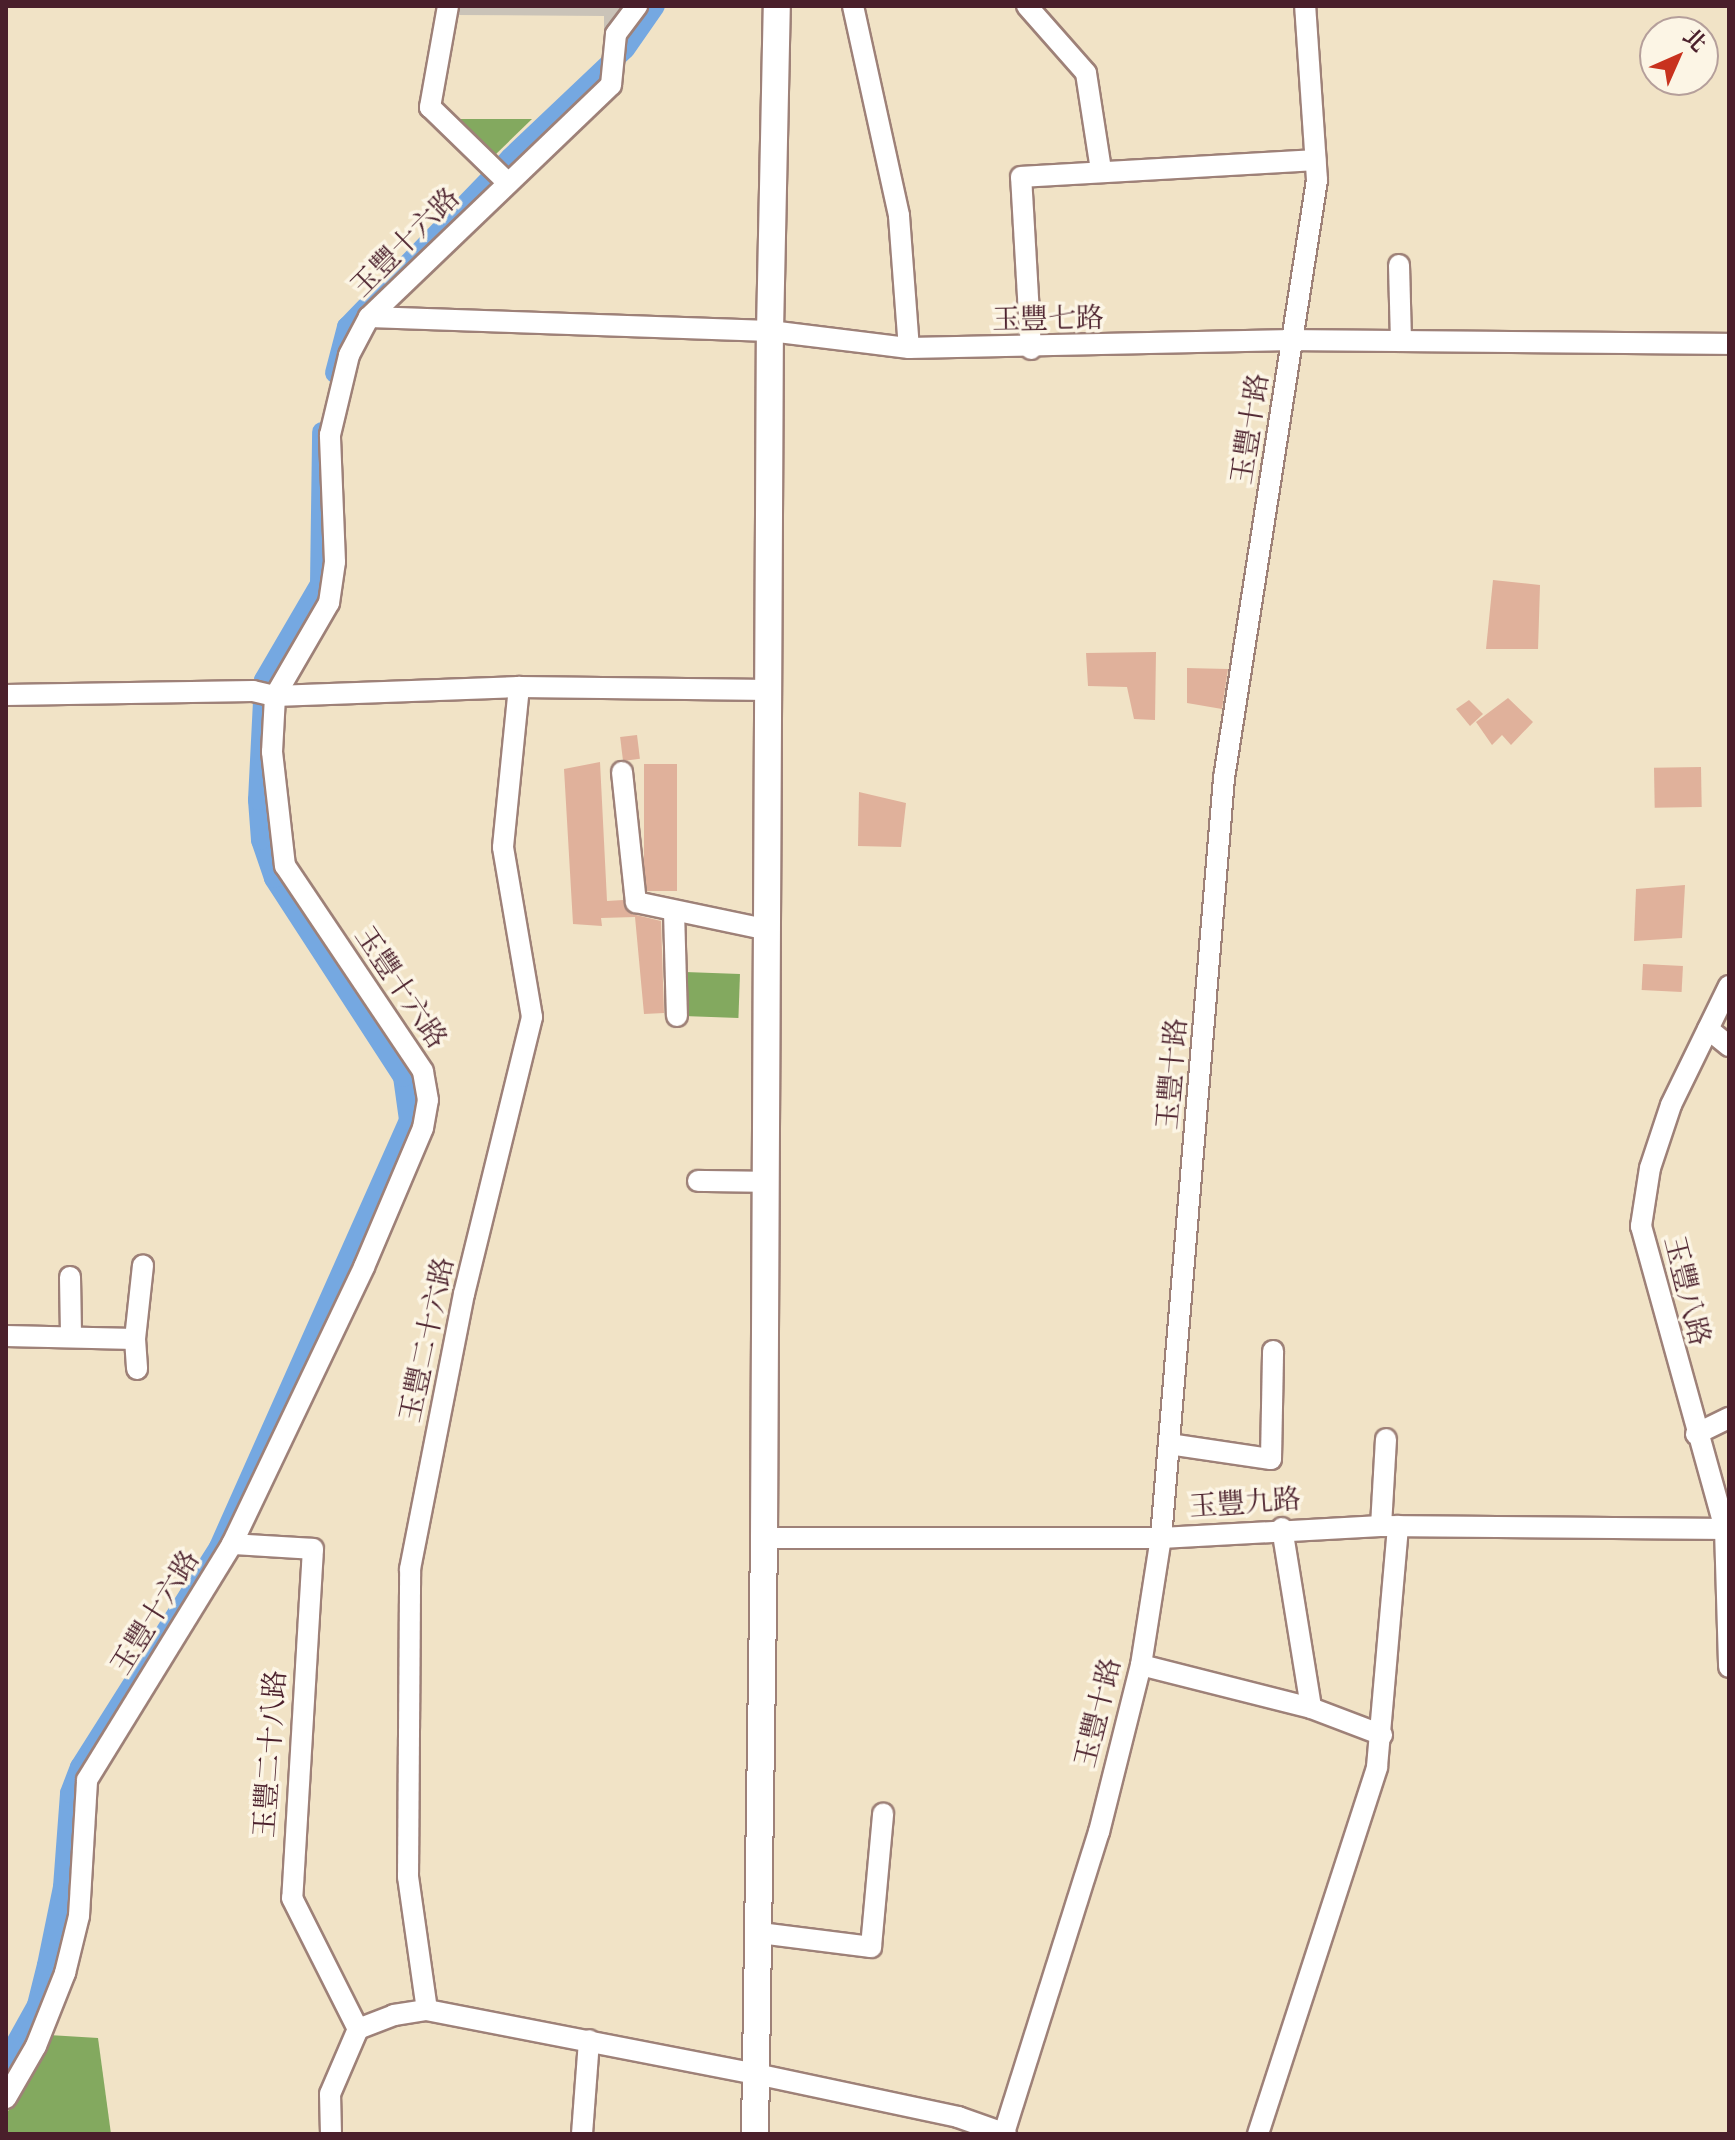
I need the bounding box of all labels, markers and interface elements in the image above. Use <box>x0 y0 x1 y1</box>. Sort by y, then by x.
north arrow <box>1639 16 1719 96</box>
text: 北 <box>1677 23 1712 58</box>
street label: 玉豐十六路 <box>345 182 467 304</box>
street label: 玉豐七路 <box>992 302 1104 338</box>
street label: 玉豐十路 <box>1226 371 1276 487</box>
street label: 玉豐十六路 <box>347 921 453 1055</box>
street label: 玉豐十路 <box>1151 1017 1195 1131</box>
street label: 玉豐八路 <box>1656 1233 1716 1349</box>
street label: 玉豐二十六路 <box>394 1254 462 1426</box>
street label: 玉豐九路 <box>1188 1483 1302 1525</box>
street label: 玉豐十六路 <box>105 1545 207 1681</box>
street label: 玉豐十路 <box>1069 1655 1129 1771</box>
street label: 玉豐二十八路 <box>248 1669 294 1839</box>

